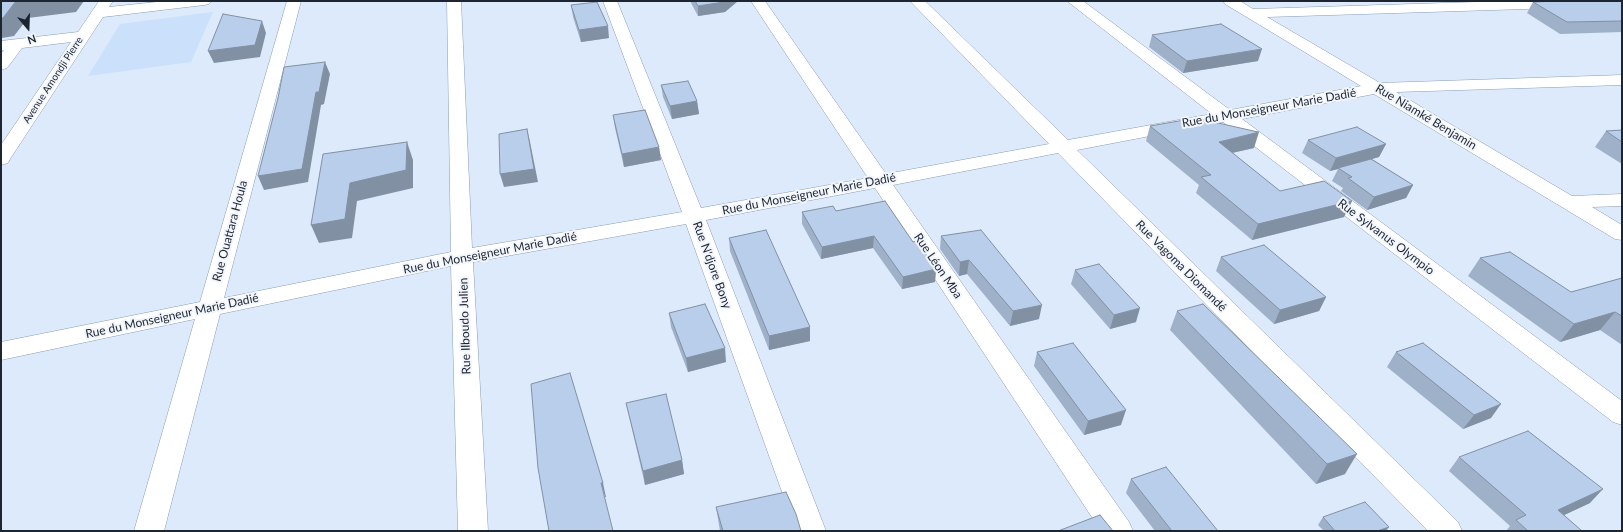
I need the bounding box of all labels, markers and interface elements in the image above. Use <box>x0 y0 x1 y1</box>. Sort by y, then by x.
north arrow <box>8 8 48 48</box>
text: N <box>26 32 38 47</box>
street label: Avenue Amondji Pierre <box>21 34 85 126</box>
street label: Rue Niamké Benjamin <box>1373 81 1479 153</box>
street label: Rue du Monseigneur Marie Dadié <box>1181 86 1357 130</box>
street label: Rue du Monseigneur Marie Dadié <box>721 170 897 218</box>
street label: Rue Ouattara Houla <box>210 179 250 283</box>
street label: Rue Sylvanus Olympio <box>1335 196 1437 278</box>
street label: Rue Vagoma Diomandé <box>1133 218 1229 314</box>
street label: Rue N'djore Bony <box>690 219 734 311</box>
street label: Rue du Monseigneur Marie Dadié <box>402 229 578 277</box>
street label: Rue Léon Mba <box>911 231 965 301</box>
street label: Rue Ilboudo Julien <box>456 277 474 375</box>
street label: Rue du Monseigneur Marie Dadié <box>84 291 260 341</box>

